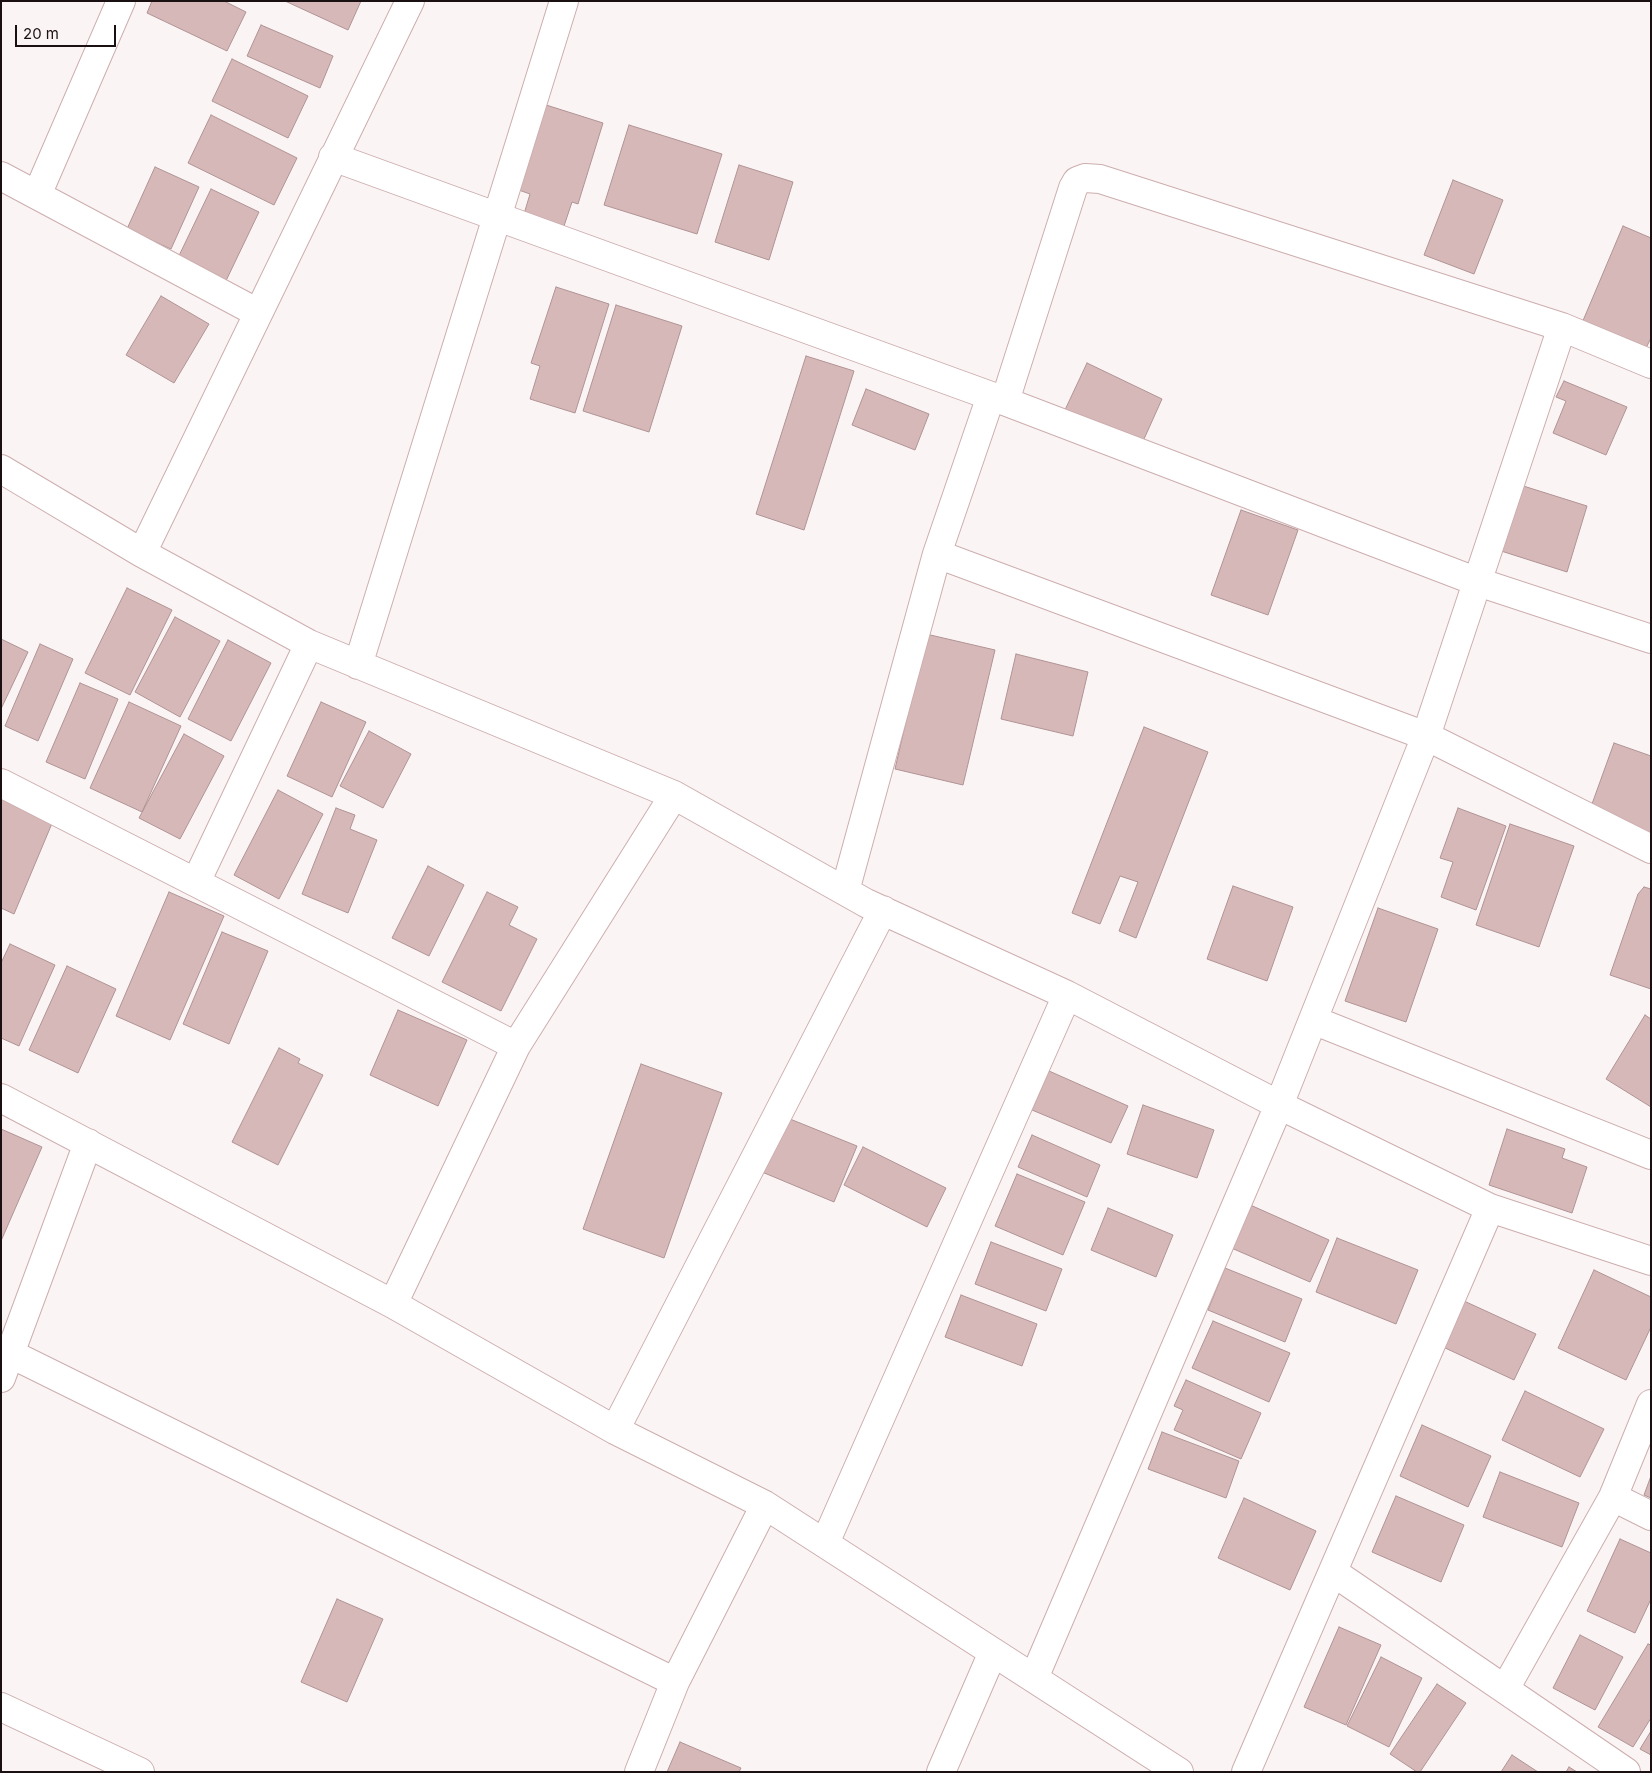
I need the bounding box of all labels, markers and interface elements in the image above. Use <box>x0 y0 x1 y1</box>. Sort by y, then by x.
scale bar <box>18 15 119 47</box>
text: 20 m <box>23 24 59 43</box>

